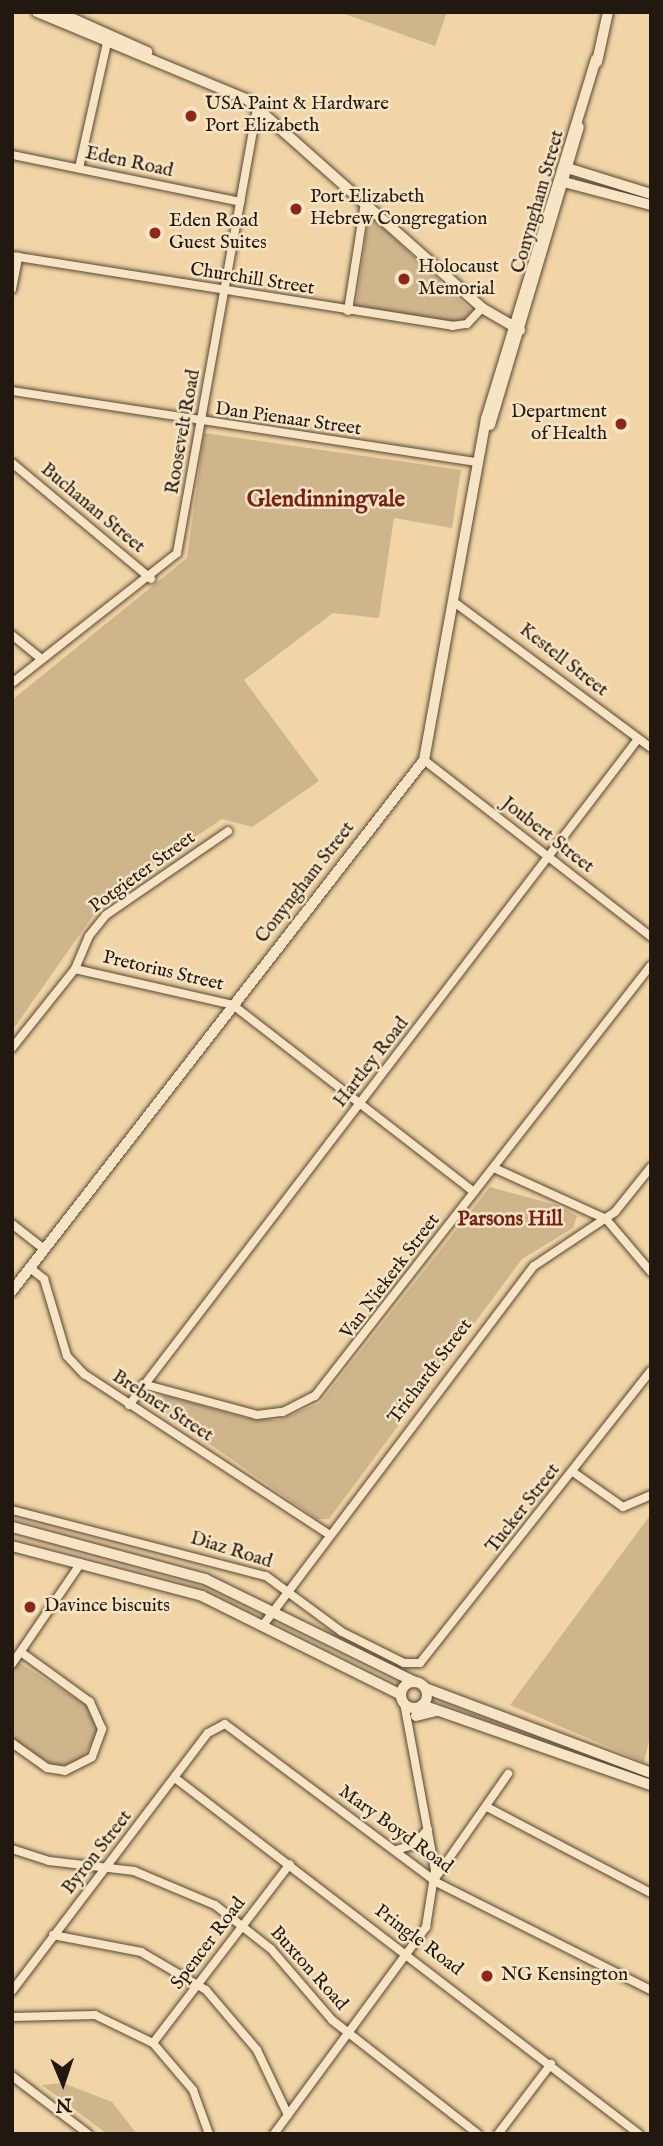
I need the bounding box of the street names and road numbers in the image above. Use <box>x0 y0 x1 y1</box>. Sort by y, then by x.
street label: Conyngham Street <box>508 128 570 276</box>
street label: Eden Road <box>83 143 175 183</box>
street label: Churchill Street <box>188 259 316 301</box>
street label: Roosevelt Road <box>162 368 206 496</box>
street label: Dan Pienaar Street <box>213 398 363 442</box>
street label: Buchanan Street <box>35 459 149 559</box>
street label: Kestell Street <box>514 619 612 703</box>
street label: Joubert Street <box>496 793 598 879</box>
street label: Conyngham Street <box>251 818 361 948</box>
street label: Potgieter Street <box>86 827 200 919</box>
street label: Pretorius Street <box>100 947 226 997</box>
street label: Hartley Road <box>330 1013 414 1113</box>
street label: Van Niekerk Street <box>336 1210 446 1344</box>
street label: Trichardt Street <box>384 1315 478 1429</box>
street label: Brebner Street <box>107 1366 217 1448</box>
street label: Tucker Street <box>482 1460 566 1558</box>
street label: Diaz Road <box>187 1528 275 1574</box>
street label: Mary Boyd Road <box>334 1781 456 1879</box>
street label: Byron Street <box>58 1806 138 1900</box>
street label: Spencer Road <box>167 1893 251 1995</box>
street label: Pringle Road <box>369 1900 467 1982</box>
street label: Buxton Road <box>264 1922 352 2016</box>

